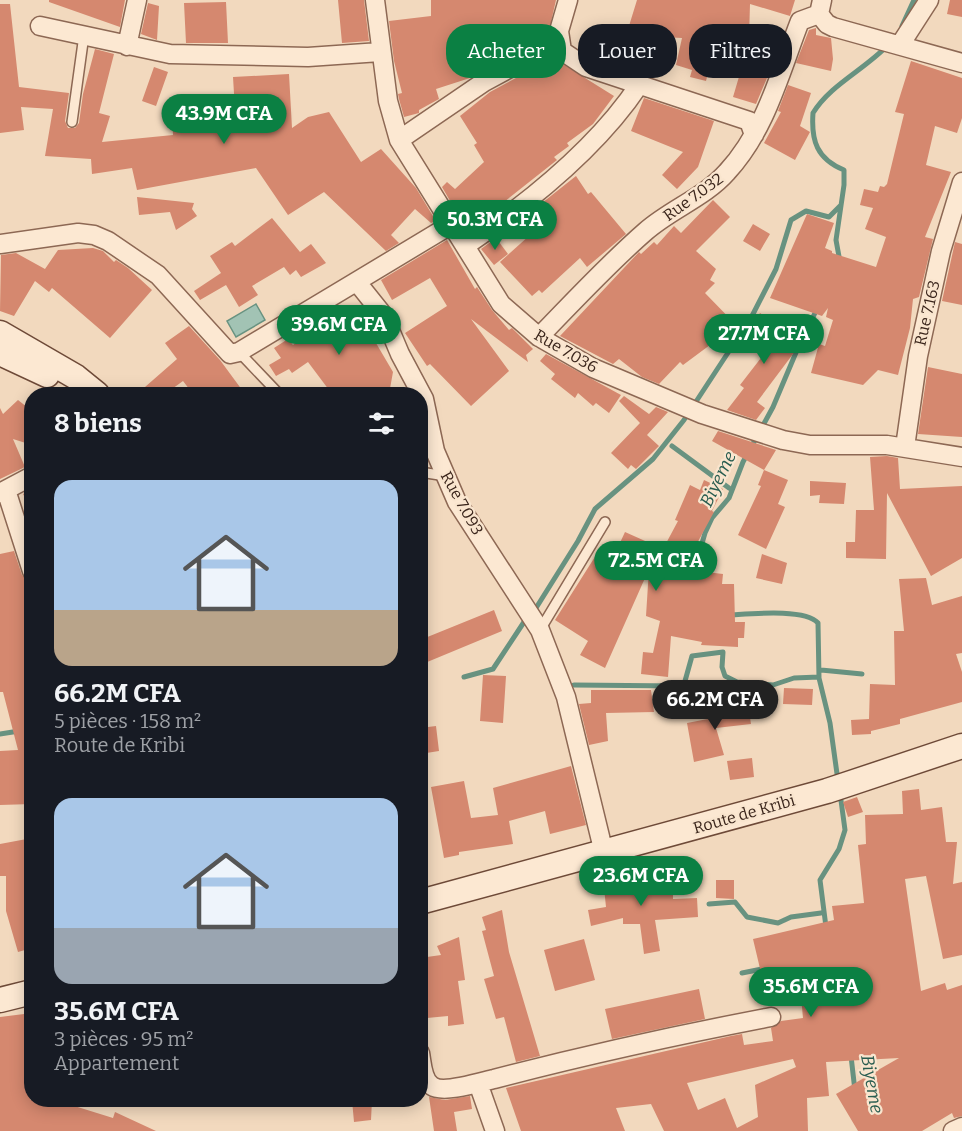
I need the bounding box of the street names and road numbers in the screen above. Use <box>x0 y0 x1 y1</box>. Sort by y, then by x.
street label: Rue 7.032 <box>659 169 727 225</box>
street label: Rue 7.163 <box>910 278 944 348</box>
street label: Rue 7.036 <box>531 325 601 377</box>
street label: Rue 7.093 <box>437 468 487 538</box>
street label: Route de Kribi <box>691 790 797 838</box>

